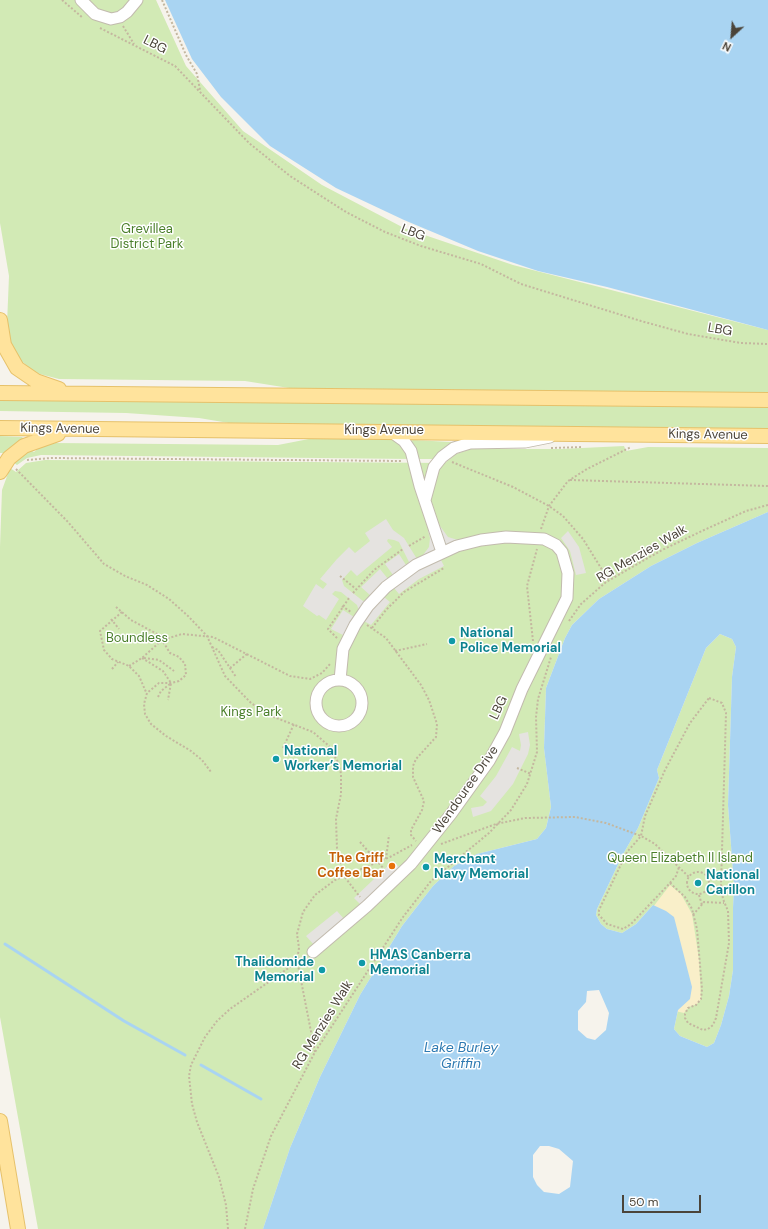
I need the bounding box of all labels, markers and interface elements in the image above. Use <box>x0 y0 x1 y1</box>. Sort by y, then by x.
north arrow <box>712 16 752 56</box>
street label: LBG <box>141 32 169 58</box>
text: N <box>720 39 733 55</box>
street label: LBG <box>399 221 427 245</box>
park label: Grevillea District Park <box>111 222 183 253</box>
street label: LBG <box>707 320 733 340</box>
street label: Kings Avenue <box>20 421 100 437</box>
street label: Kings Avenue <box>344 423 424 439</box>
street label: Kings Avenue <box>668 427 748 443</box>
street label: RG Menzies Walk <box>594 522 690 586</box>
place label: National Police Memorial <box>460 626 561 657</box>
park label: Boundless <box>106 631 168 647</box>
marker: National Police Memorial <box>447 636 457 646</box>
street label: LBG <box>487 694 511 722</box>
park label: Kings Park <box>220 705 282 721</box>
street label: Wendouree Drive <box>430 743 502 837</box>
place label: National Worker’s Memorial <box>284 744 402 775</box>
marker: National Worker’s Memorial <box>271 754 281 764</box>
place label: The Griff Coffee Bar <box>317 851 384 882</box>
park label: Queen Elizabeth II Island <box>607 851 753 867</box>
place label: Merchant Navy Memorial <box>434 852 529 883</box>
marker: The Griff Coffee Bar <box>387 861 397 871</box>
marker: Merchant Navy Memorial <box>421 862 431 872</box>
place label: National Carillon <box>706 868 759 899</box>
marker: National Carillon <box>693 878 703 888</box>
place label: HMAS Canberra Memorial <box>370 948 471 979</box>
place label: Thalidomide Memorial <box>235 955 314 986</box>
marker: HMAS Canberra Memorial <box>357 958 367 968</box>
marker: Thalidomide Memorial <box>317 965 327 975</box>
street label: RG Menzies Walk <box>289 978 357 1072</box>
water label: Lake Burley Griffin <box>424 1040 498 1072</box>
scale bar <box>624 1187 703 1213</box>
text: 50 m <box>629 1194 658 1210</box>

